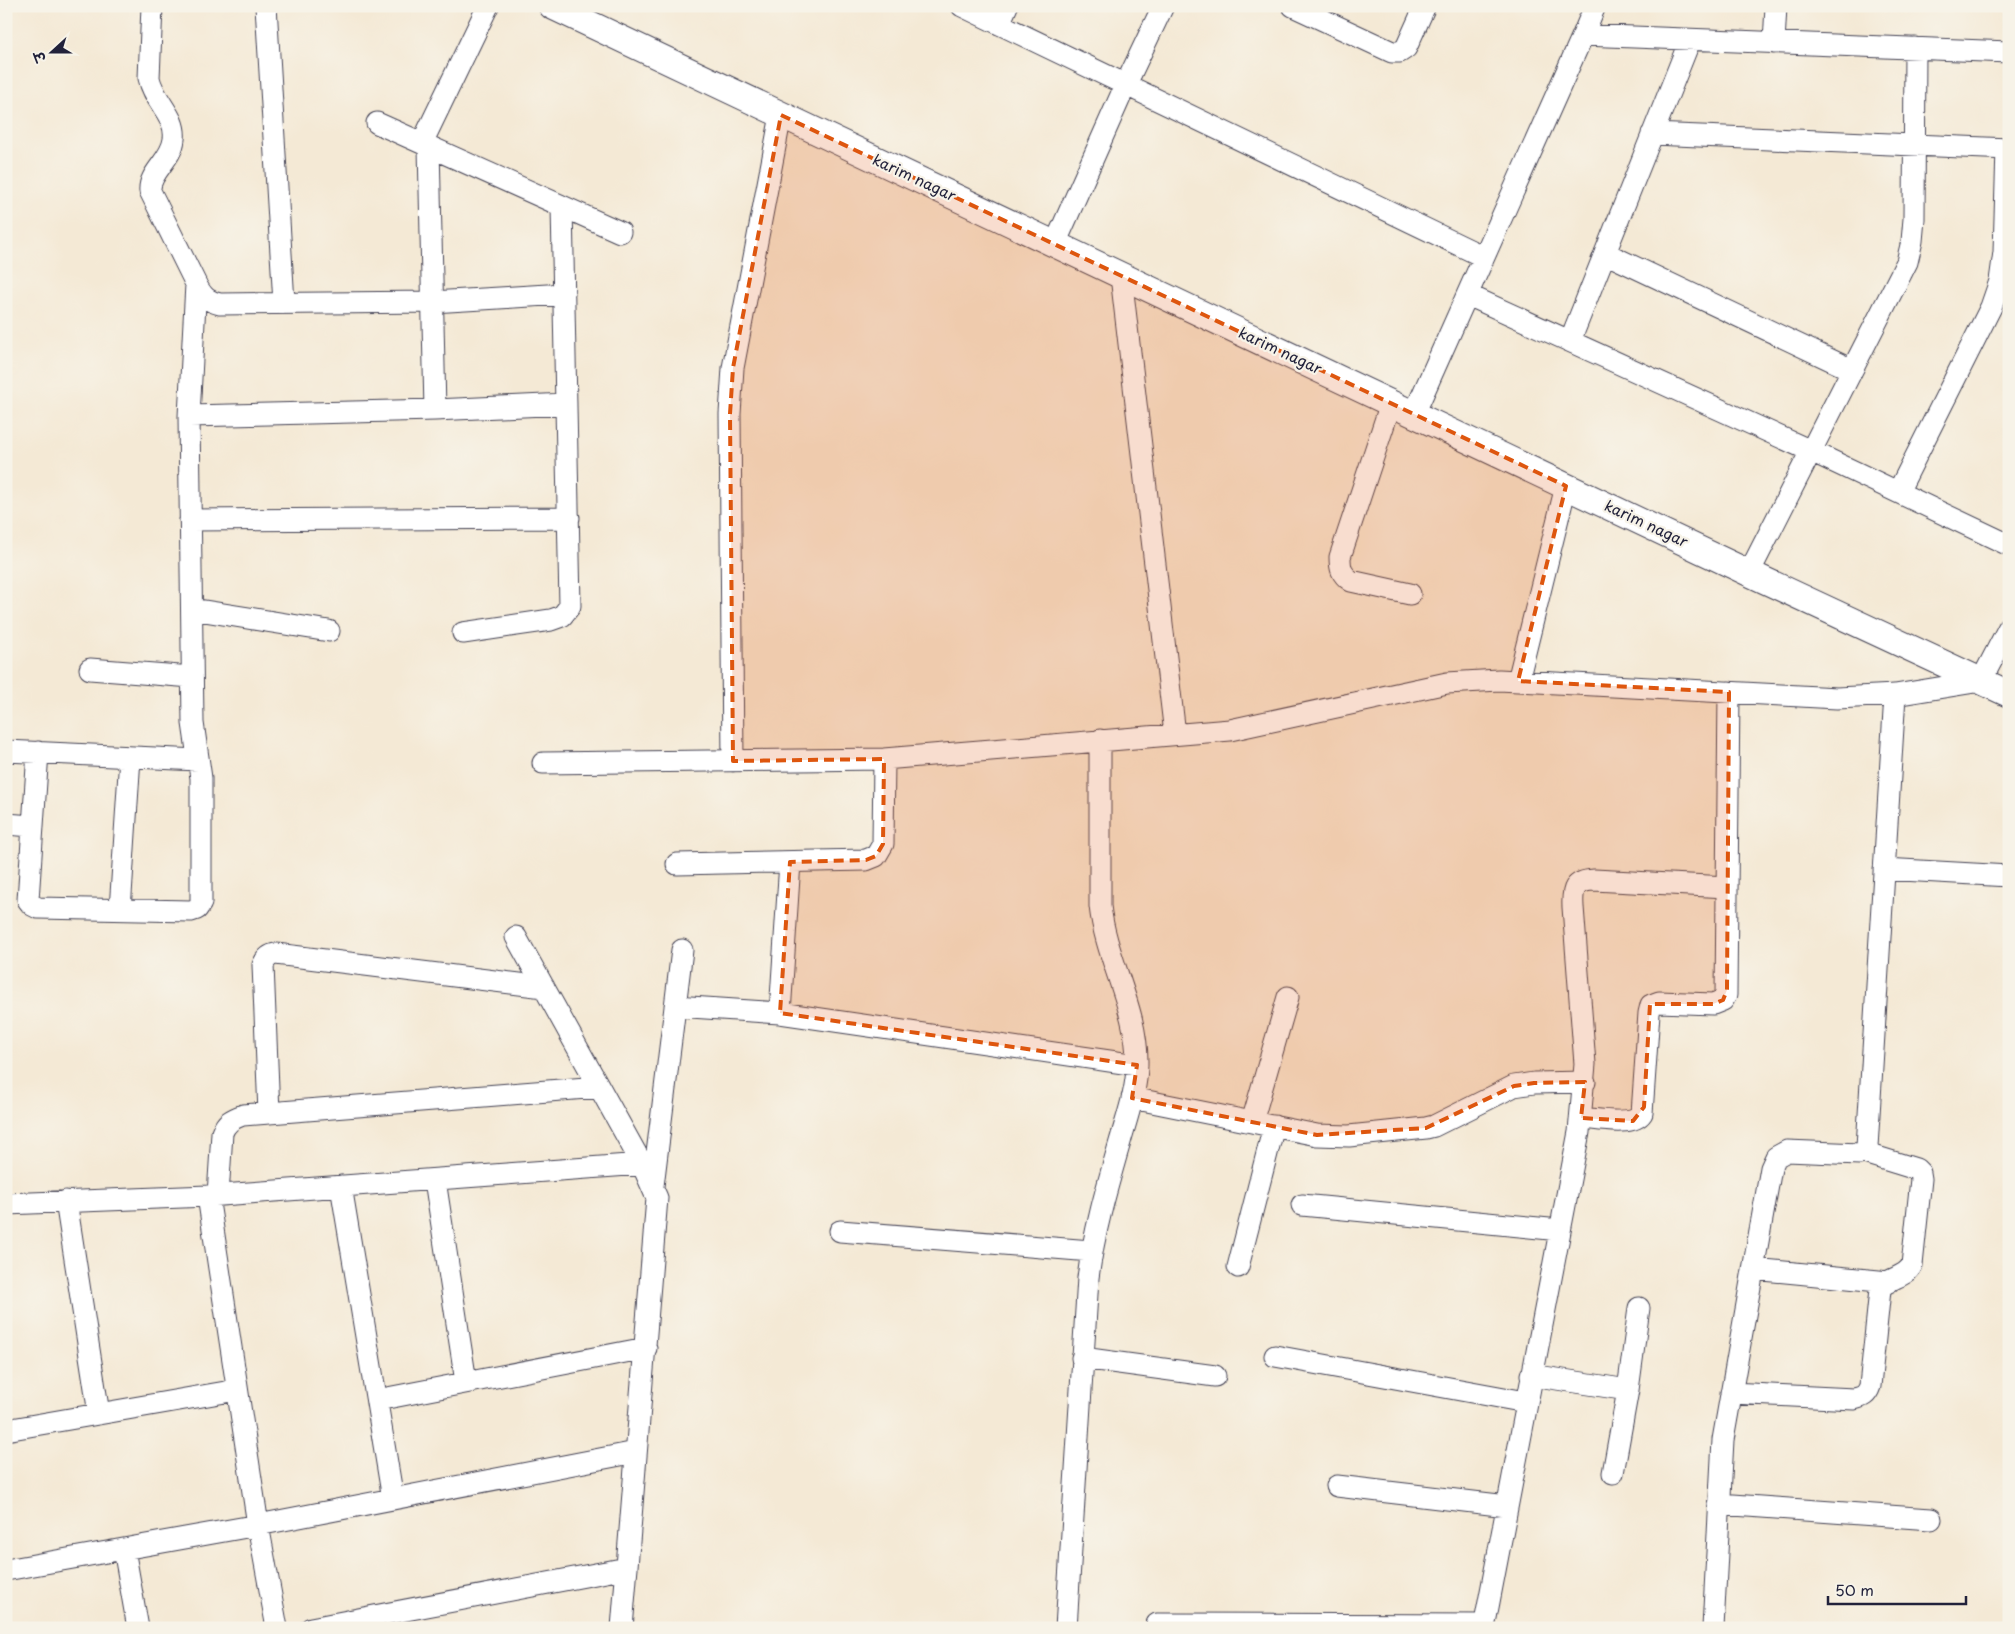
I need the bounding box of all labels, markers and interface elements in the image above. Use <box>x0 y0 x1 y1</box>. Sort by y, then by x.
north arrow <box>28 28 78 78</box>
text: उ <box>27 47 52 67</box>
street label: karim nagar <box>869 147 960 206</box>
street label: karim nagar <box>1235 320 1326 379</box>
street label: karim nagar <box>1601 493 1692 552</box>
scale bar <box>1828 1574 1965 1606</box>
text: 50 m <box>1835 1578 1874 1601</box>

